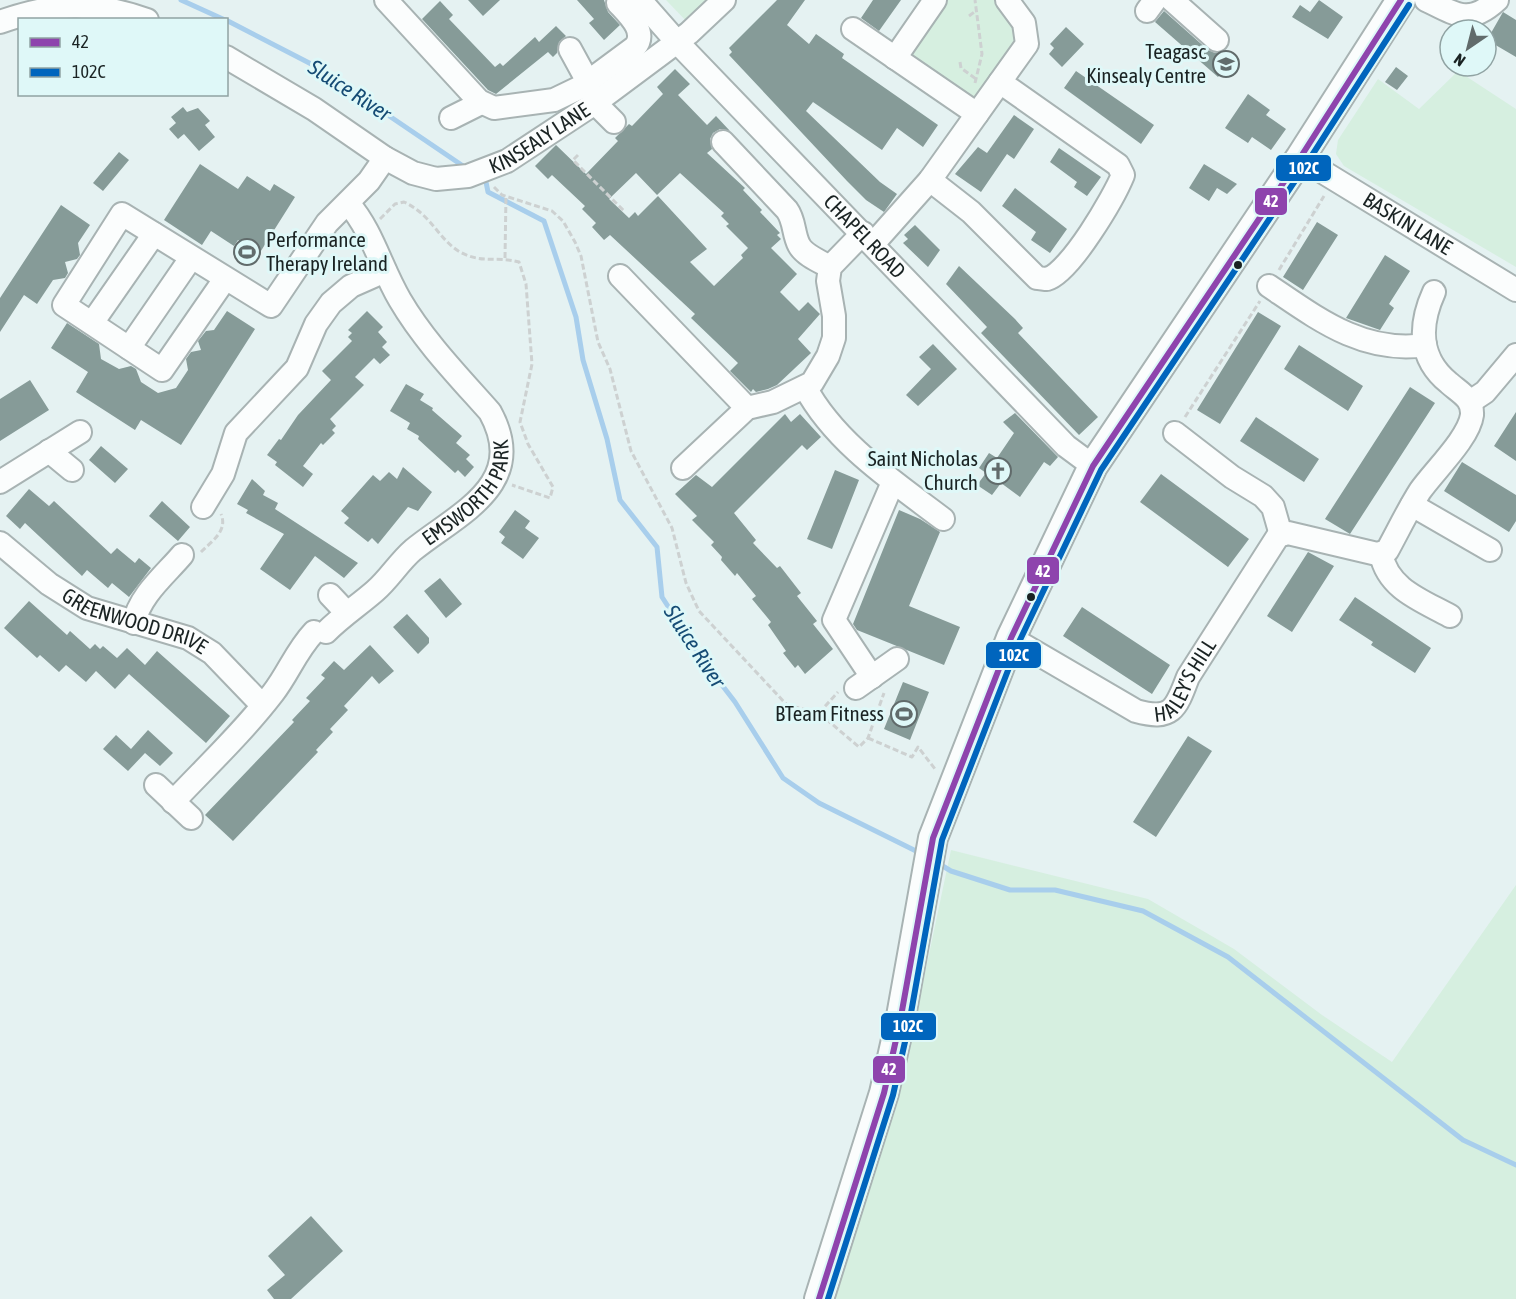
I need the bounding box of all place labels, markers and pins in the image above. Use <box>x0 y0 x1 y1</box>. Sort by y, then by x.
place label: Teagasc Kinsealy Centre <box>1086 39 1206 87</box>
school or university icon: Teagasc Kinsealy Centre <box>1211 49 1241 79</box>
place label: Performance Therapy Ireland <box>266 227 388 275</box>
sports icon: Performance Therapy Ireland <box>232 237 262 267</box>
unlabelled marker <box>1232 259 1244 271</box>
place label: Saint Nicholas Church <box>868 446 978 494</box>
church icon: Saint Nicholas Church <box>983 456 1013 486</box>
unlabelled marker <box>1025 591 1037 603</box>
sports icon: BTeam Fitness <box>889 699 919 729</box>
place label: BTeam Fitness <box>775 701 884 725</box>

